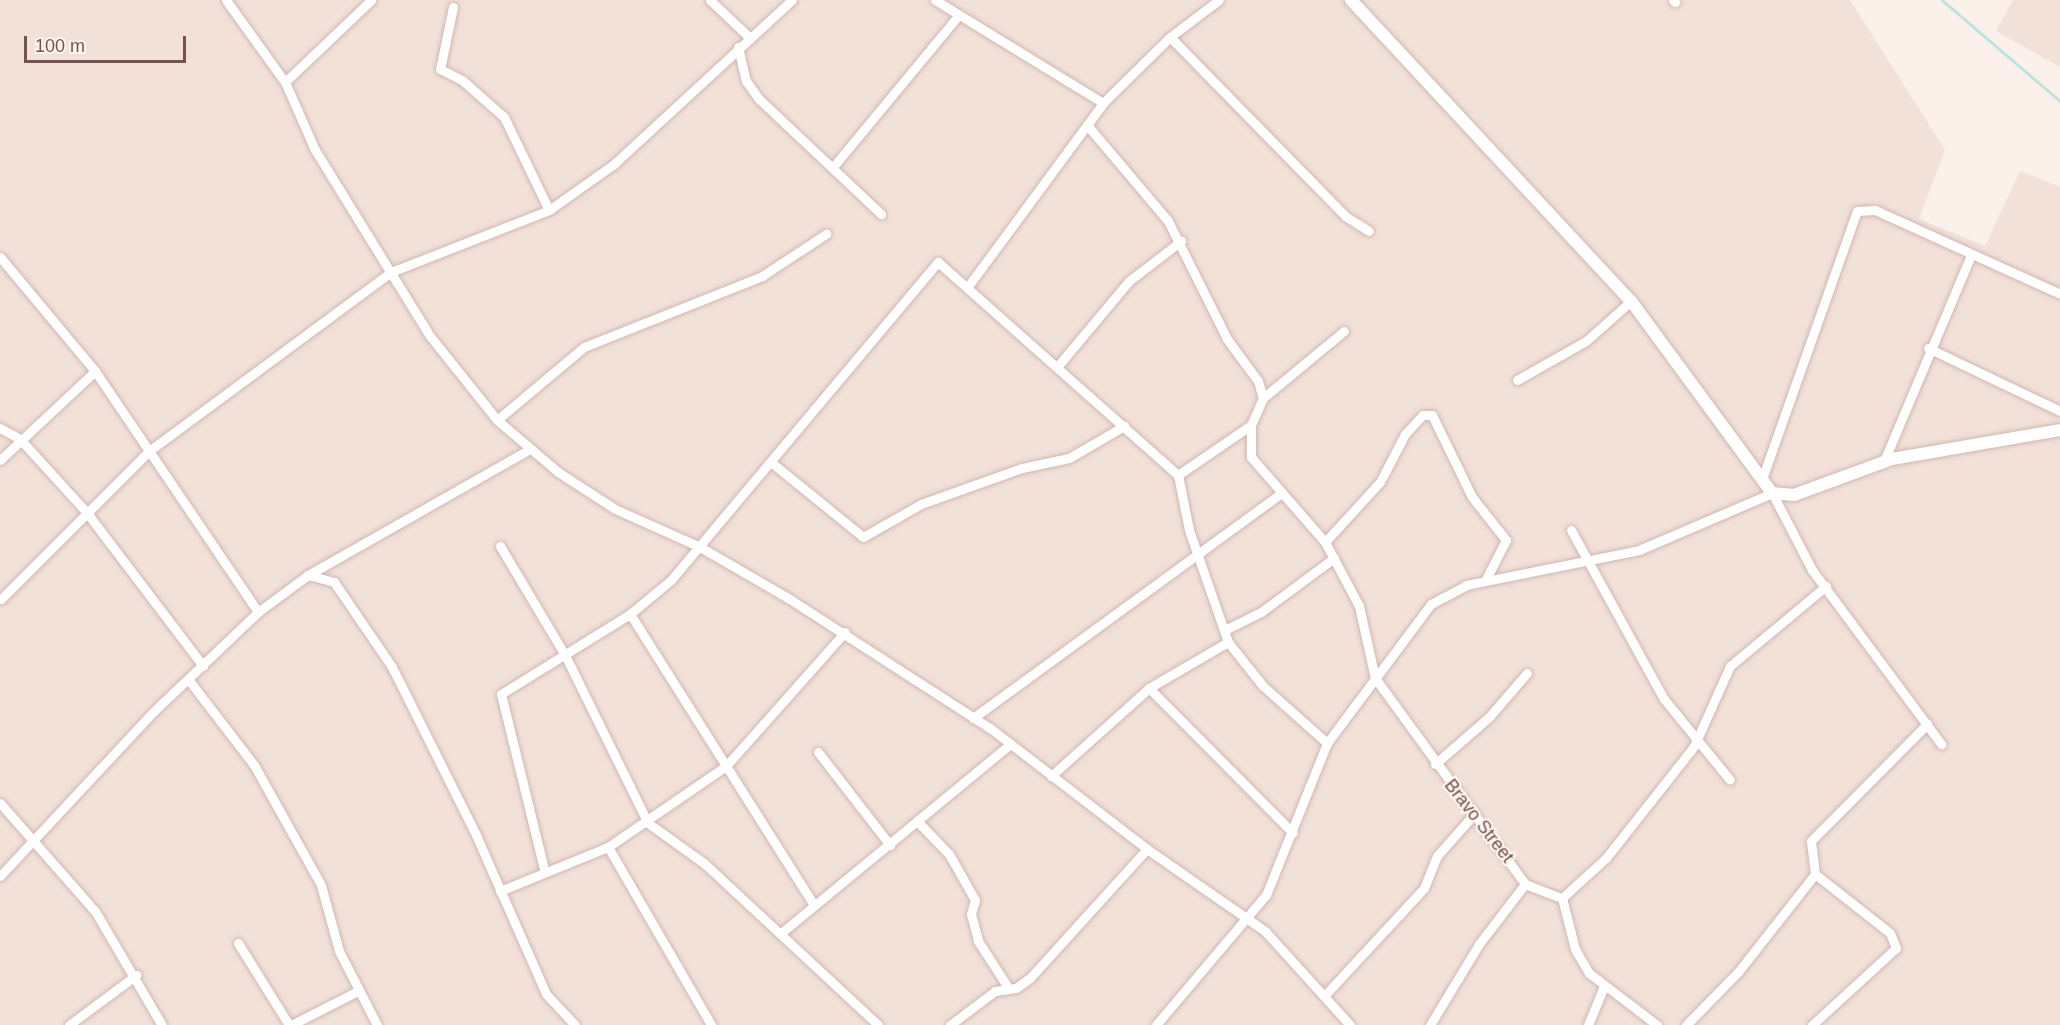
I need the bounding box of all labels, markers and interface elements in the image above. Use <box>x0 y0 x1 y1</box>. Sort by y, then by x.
scale bar <box>27 24 189 62</box>
text: 100 m <box>35 36 85 56</box>
street label: Bravo Street <box>1440 775 1518 867</box>

